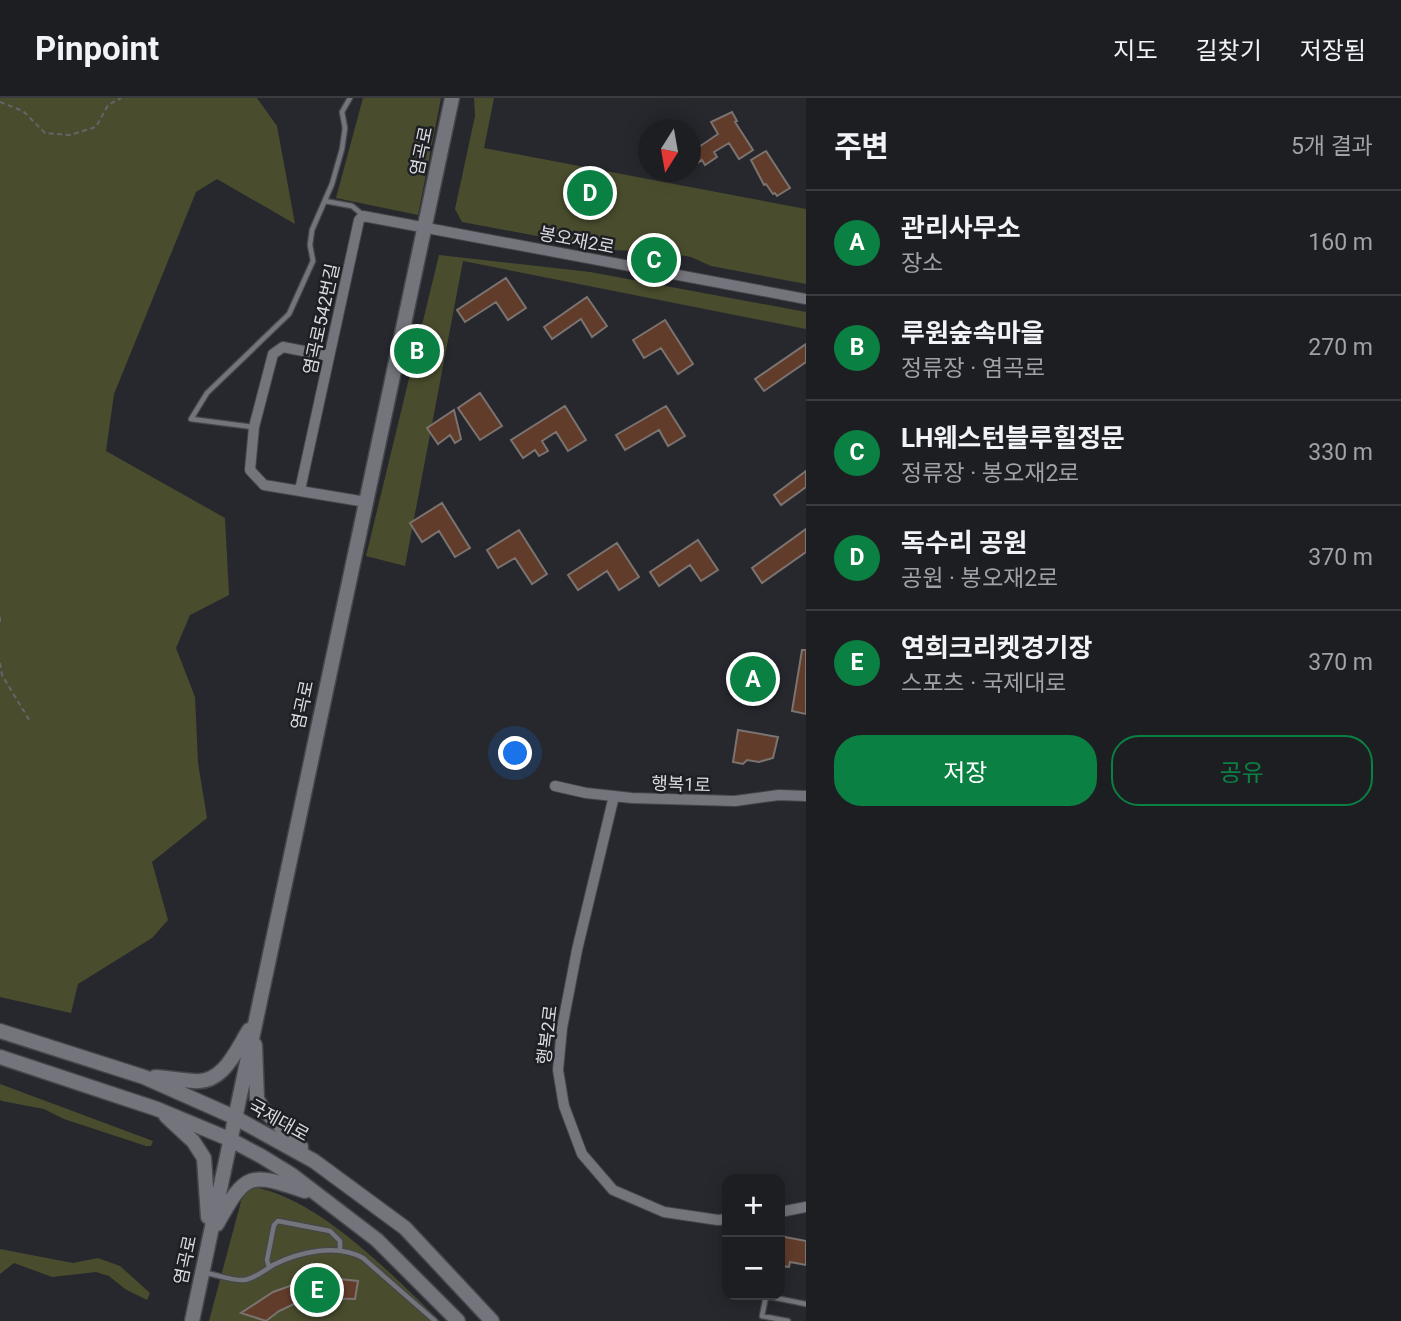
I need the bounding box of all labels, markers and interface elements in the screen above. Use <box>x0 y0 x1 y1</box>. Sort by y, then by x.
text: Pinpoint <box>35 29 159 68</box>
text: 지도 <box>1113 37 1158 65</box>
text: 길찾기 <box>1196 37 1262 65</box>
text: 저장됨 <box>1300 37 1366 65</box>
north arrow <box>638 119 701 182</box>
street label: 염곡로 <box>406 125 436 177</box>
text: 주변 <box>834 129 889 164</box>
text: 5개 결과 <box>1291 133 1373 160</box>
pin: D <box>567 167 613 219</box>
text: 관리사무소 <box>901 213 1021 243</box>
street label: 봉오재2로 <box>538 222 616 258</box>
text: A <box>849 229 865 256</box>
text: 160 m <box>1308 229 1373 256</box>
pin: C <box>631 234 677 286</box>
text: 장소 <box>901 250 943 277</box>
street label: 염곡로542번길 <box>299 261 343 377</box>
text: 루원숲속마을 <box>901 318 1045 348</box>
pin: B <box>394 325 440 377</box>
text: B <box>850 334 864 361</box>
text: 270 m <box>1308 334 1373 361</box>
text: 정류장 · 염곡로 <box>901 355 1045 382</box>
text: LH웨스턴블루힐정문 <box>901 423 1125 453</box>
text: C <box>849 439 865 466</box>
text: 330 m <box>1308 439 1373 466</box>
text: 정류장 · 봉오재2로 <box>901 460 1079 487</box>
text: 독수리 공원 <box>901 528 1027 558</box>
text: D <box>850 544 864 571</box>
text: 370 m <box>1308 544 1373 571</box>
text: 공원 · 봉오재2로 <box>901 565 1058 592</box>
text: 연희크리켓경기장 <box>901 633 1092 663</box>
text: E <box>851 649 863 676</box>
text: 370 m <box>1308 649 1373 676</box>
pin: A <box>730 653 776 705</box>
text: 스포츠 · 국제대로 <box>901 670 1067 697</box>
street label: 염곡로 <box>287 679 317 731</box>
button: 저장 <box>834 735 1097 806</box>
button: 공유 <box>1111 735 1373 806</box>
your location <box>498 736 532 770</box>
street label: 행복1로 <box>651 772 711 796</box>
street label: 행복2로 <box>533 1004 561 1066</box>
street label: 국제대로 <box>245 1095 313 1145</box>
map controls <box>722 1174 785 1300</box>
button: + <box>722 1174 785 1237</box>
street label: 염곡로 <box>170 1234 200 1286</box>
button: − <box>722 1237 785 1300</box>
pin: E <box>294 1264 340 1316</box>

